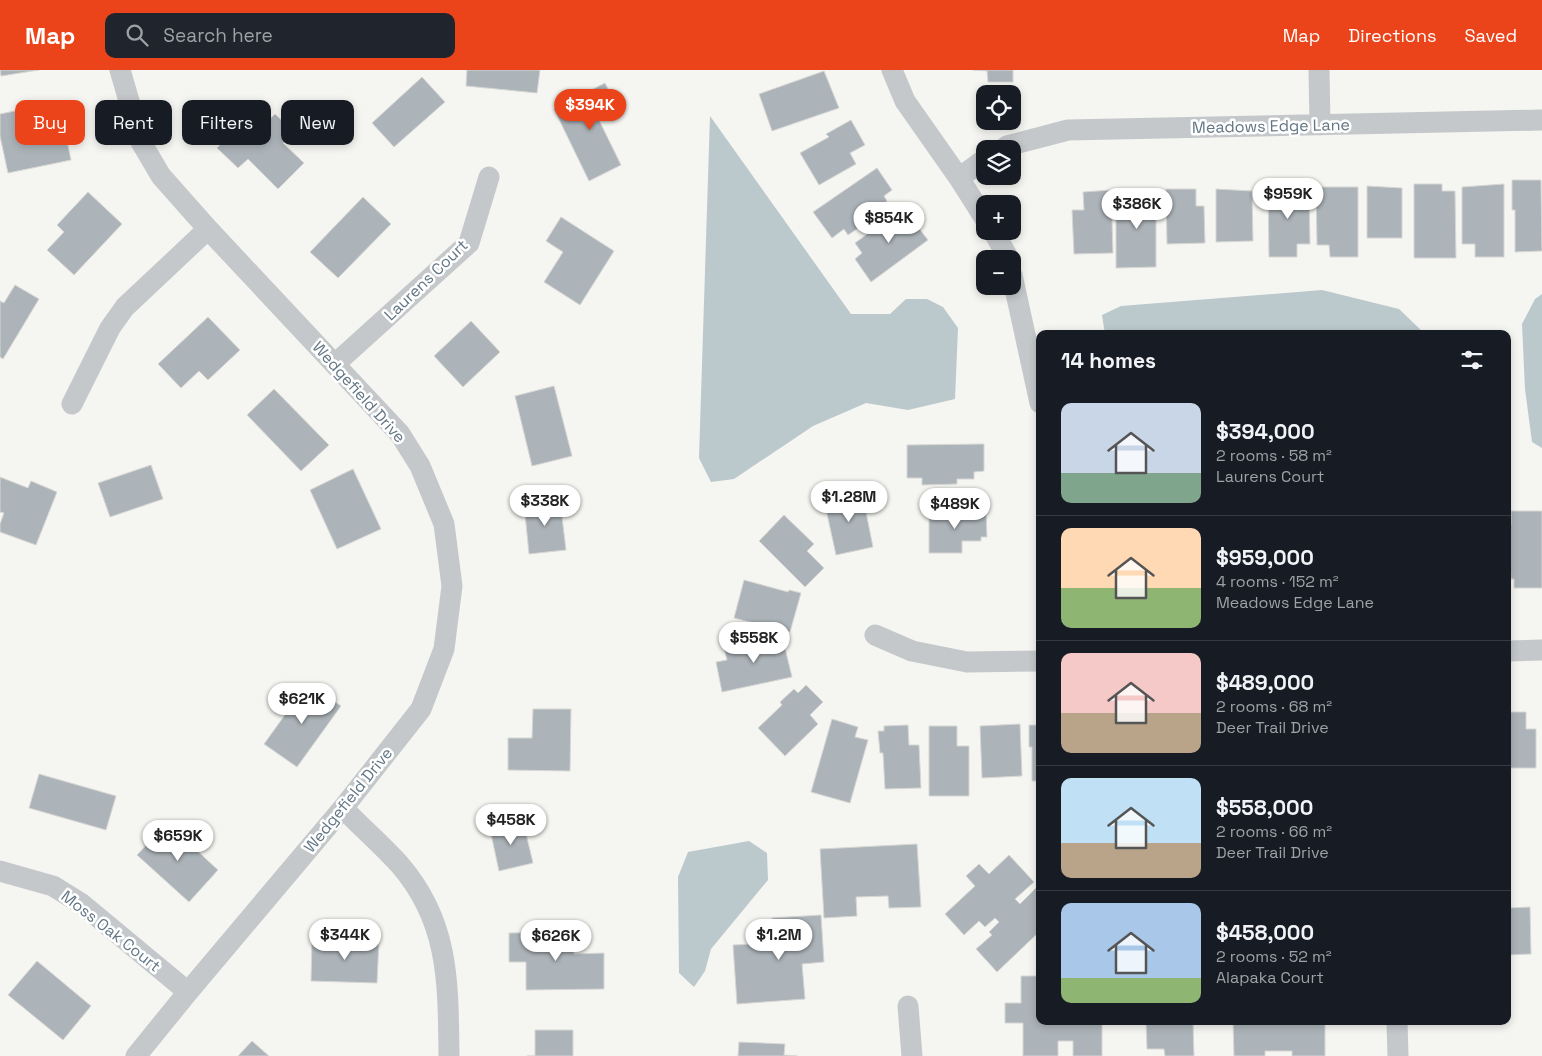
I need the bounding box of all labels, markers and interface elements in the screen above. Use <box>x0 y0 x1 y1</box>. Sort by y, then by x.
search box <box>105 13 455 58</box>
text: Map <box>25 20 75 51</box>
icon: search <box>123 21 151 49</box>
text: Search here <box>163 23 273 48</box>
text: Map <box>1283 24 1320 47</box>
text: Directions <box>1348 24 1437 47</box>
text: Saved <box>1465 24 1517 47</box>
map controls <box>976 85 1021 295</box>
button: locate <box>976 85 1021 130</box>
pin: $394K <box>555 88 625 131</box>
text: $394K <box>565 94 615 115</box>
chip: Buy <box>15 100 85 145</box>
chip: Rent <box>95 100 172 145</box>
chip: Filters <box>182 100 271 145</box>
chip: New <box>281 100 354 145</box>
street label: Meadows Edge Lane <box>1192 114 1350 138</box>
button: layers <box>976 140 1021 185</box>
pin: $959K <box>1253 178 1323 220</box>
text: $959K <box>1263 183 1313 204</box>
pin: $386K <box>1102 188 1172 230</box>
text: $386K <box>1113 193 1161 214</box>
button: + <box>976 195 1021 240</box>
pin: $854K <box>854 202 924 244</box>
text: $854K <box>864 207 914 228</box>
street label: Laurens Court <box>380 235 472 325</box>
button: − <box>976 250 1021 295</box>
street label: Wedgefield Drive <box>308 337 410 447</box>
icon: filters <box>1458 346 1486 374</box>
text: 14 homes <box>1061 347 1156 374</box>
text: $394,000 <box>1216 418 1315 445</box>
icon: home <box>1101 423 1161 483</box>
text: 2 rooms · 58 m² <box>1216 445 1332 466</box>
text: Laurens Court <box>1216 466 1324 487</box>
pin: $1.28M <box>808 480 890 523</box>
pin: $338K <box>510 484 580 527</box>
text: $1.28M <box>822 486 876 507</box>
pin: $489K <box>920 488 990 530</box>
text: $338K <box>521 490 569 511</box>
text: $489K <box>930 493 980 514</box>
text: $959,000 <box>1216 544 1314 571</box>
icon: home <box>1101 548 1161 608</box>
text: 4 rooms · 152 m² <box>1216 571 1339 592</box>
text: Meadows Edge Lane <box>1216 592 1374 613</box>
pin: $558K <box>719 622 789 664</box>
text: $558K <box>730 627 778 648</box>
text: $489,000 <box>1216 669 1314 696</box>
icon: home <box>1101 673 1161 733</box>
pin: $621K <box>267 682 337 725</box>
text: $621K <box>279 688 325 709</box>
text: 2 rooms · 68 m² <box>1216 696 1332 717</box>
text: Deer Trail Drive <box>1216 717 1329 738</box>
street label: Wedgefield Drive <box>299 743 397 857</box>
text: $558,000 <box>1216 794 1313 821</box>
icon: home <box>1101 798 1161 858</box>
pin: $458K <box>476 804 546 846</box>
text: $458K <box>486 809 536 830</box>
pin: $659K <box>143 820 213 862</box>
text: 2 rooms · 66 m² <box>1216 821 1332 842</box>
text: $659K <box>153 825 203 846</box>
text: Deer Trail Drive <box>1216 842 1329 863</box>
street label: Moss Oak Court <box>57 886 165 976</box>
pin: $344K <box>310 918 380 961</box>
pin: $1.2M <box>744 918 814 961</box>
text: $458,000 <box>1216 919 1314 946</box>
pin: $626K <box>521 920 591 962</box>
icon: home <box>1101 923 1161 983</box>
text: $344K <box>320 924 370 945</box>
text: $1.2M <box>756 924 802 945</box>
text: $626K <box>532 925 580 946</box>
text: 2 rooms · 52 m² <box>1216 946 1332 967</box>
text: Alapaka Court <box>1216 967 1324 988</box>

